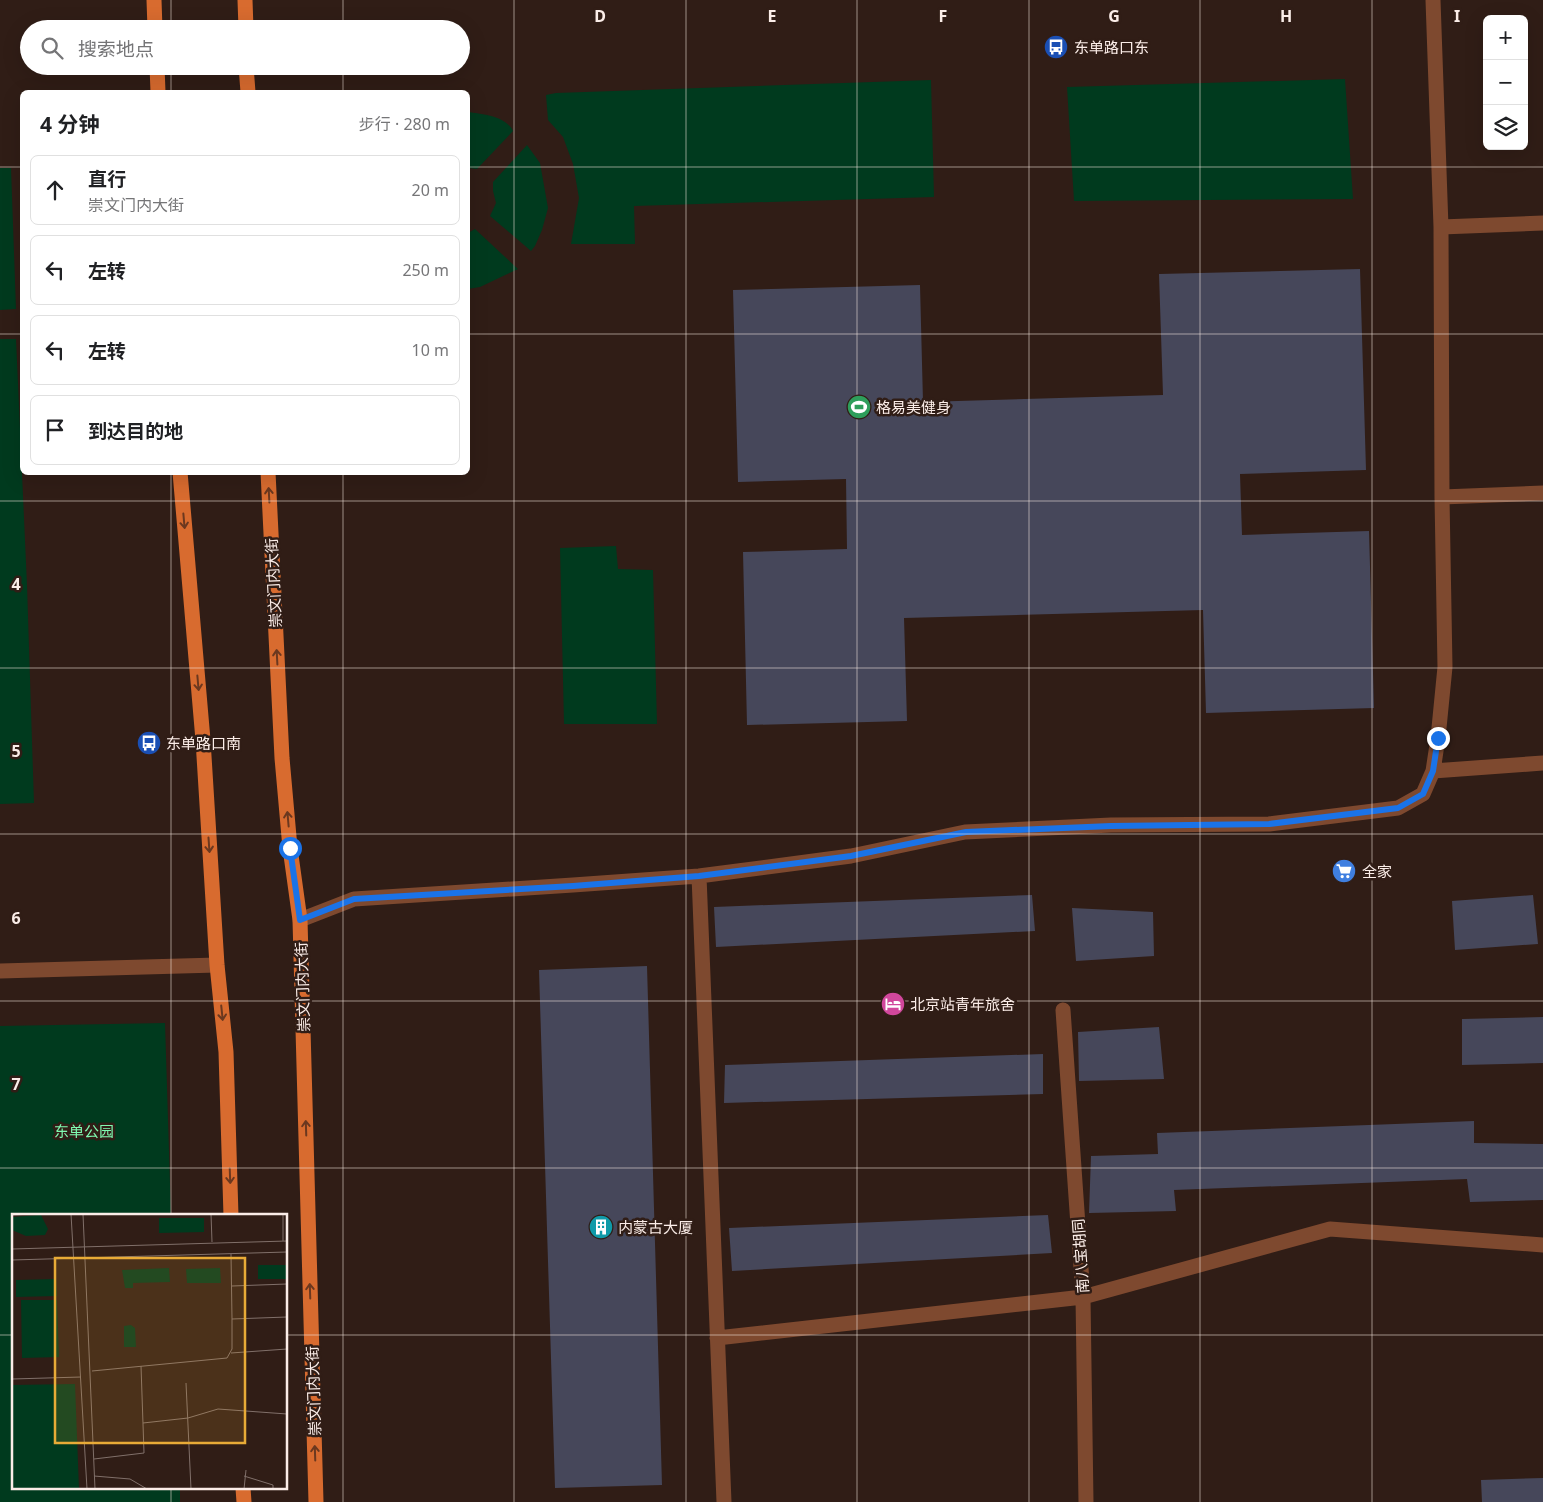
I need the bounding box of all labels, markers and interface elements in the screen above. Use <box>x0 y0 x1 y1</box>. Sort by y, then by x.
text: D <box>594 5 606 27</box>
text: E <box>768 5 777 27</box>
text: F <box>939 5 947 27</box>
text: G <box>1108 5 1120 27</box>
text: H <box>1280 5 1292 27</box>
text: I <box>1454 5 1460 27</box>
map controls <box>1483 15 1528 150</box>
button: + <box>1483 15 1528 60</box>
search box <box>20 20 470 75</box>
icon: search <box>38 34 66 62</box>
bus stop icon: 东单路口东 <box>1043 34 1069 60</box>
text: 搜索地点 <box>78 36 154 62</box>
place label: 东单路口东 <box>1074 37 1149 57</box>
button: − <box>1483 60 1528 105</box>
button: layers <box>1483 105 1528 150</box>
text: 4 分钟 <box>40 110 99 138</box>
text: 步行 · 280 m <box>359 113 450 135</box>
text: 直行 <box>88 166 126 192</box>
icon: ahead <box>41 176 69 204</box>
text: 20 m <box>412 179 449 201</box>
text: 崇文门内大街 <box>88 194 184 216</box>
icon: left <box>41 256 69 284</box>
text: 左转 <box>88 258 126 284</box>
text: 250 m <box>402 259 449 281</box>
icon: left <box>41 336 69 364</box>
text: 左转 <box>88 338 126 364</box>
text: 10 m <box>412 339 449 361</box>
sports icon: 格易美健身 <box>846 394 872 420</box>
place label: 格易美健身 <box>876 397 951 417</box>
icon: arrive <box>41 416 69 444</box>
text: 到达目的地 <box>88 418 183 444</box>
one-way arrow <box>264 487 273 503</box>
one-way arrow <box>179 513 189 529</box>
street label: 崇文门内大街 <box>261 538 285 628</box>
text: 4 <box>11 573 21 595</box>
one-way arrow <box>273 649 282 665</box>
one-way arrow <box>193 675 202 691</box>
route end <box>1427 727 1450 750</box>
bus stop icon: 东单路口南 <box>136 730 162 756</box>
place label: 东单路口南 <box>166 733 241 753</box>
text: 5 <box>11 740 21 762</box>
one-way arrow <box>283 812 292 828</box>
one-way arrow <box>205 837 214 853</box>
route start <box>279 837 302 860</box>
supermarket icon: 全家 <box>1331 858 1357 884</box>
place label: 全家 <box>1362 861 1392 881</box>
text: 6 <box>11 907 21 929</box>
street label: 崇文门内大街 <box>290 942 314 1032</box>
hotel icon: 北京站青年旅舍 <box>880 991 906 1017</box>
place label: 北京站青年旅舍 <box>910 994 1015 1014</box>
one-way arrow <box>217 1005 227 1021</box>
text: 7 <box>11 1073 21 1095</box>
park label: 东单公园 <box>54 1121 114 1141</box>
one-way arrow <box>301 1121 311 1137</box>
one-way arrow <box>225 1167 235 1183</box>
inset map <box>12 1214 288 1490</box>
building icon: 内蒙古大厦 <box>588 1214 614 1240</box>
place label: 内蒙古大厦 <box>618 1217 693 1237</box>
street label: 南八宝胡同 <box>1067 1218 1093 1294</box>
one-way arrow <box>306 1283 315 1299</box>
street label: 崇文门内大街 <box>301 1346 325 1436</box>
one-way arrow <box>310 1446 320 1462</box>

